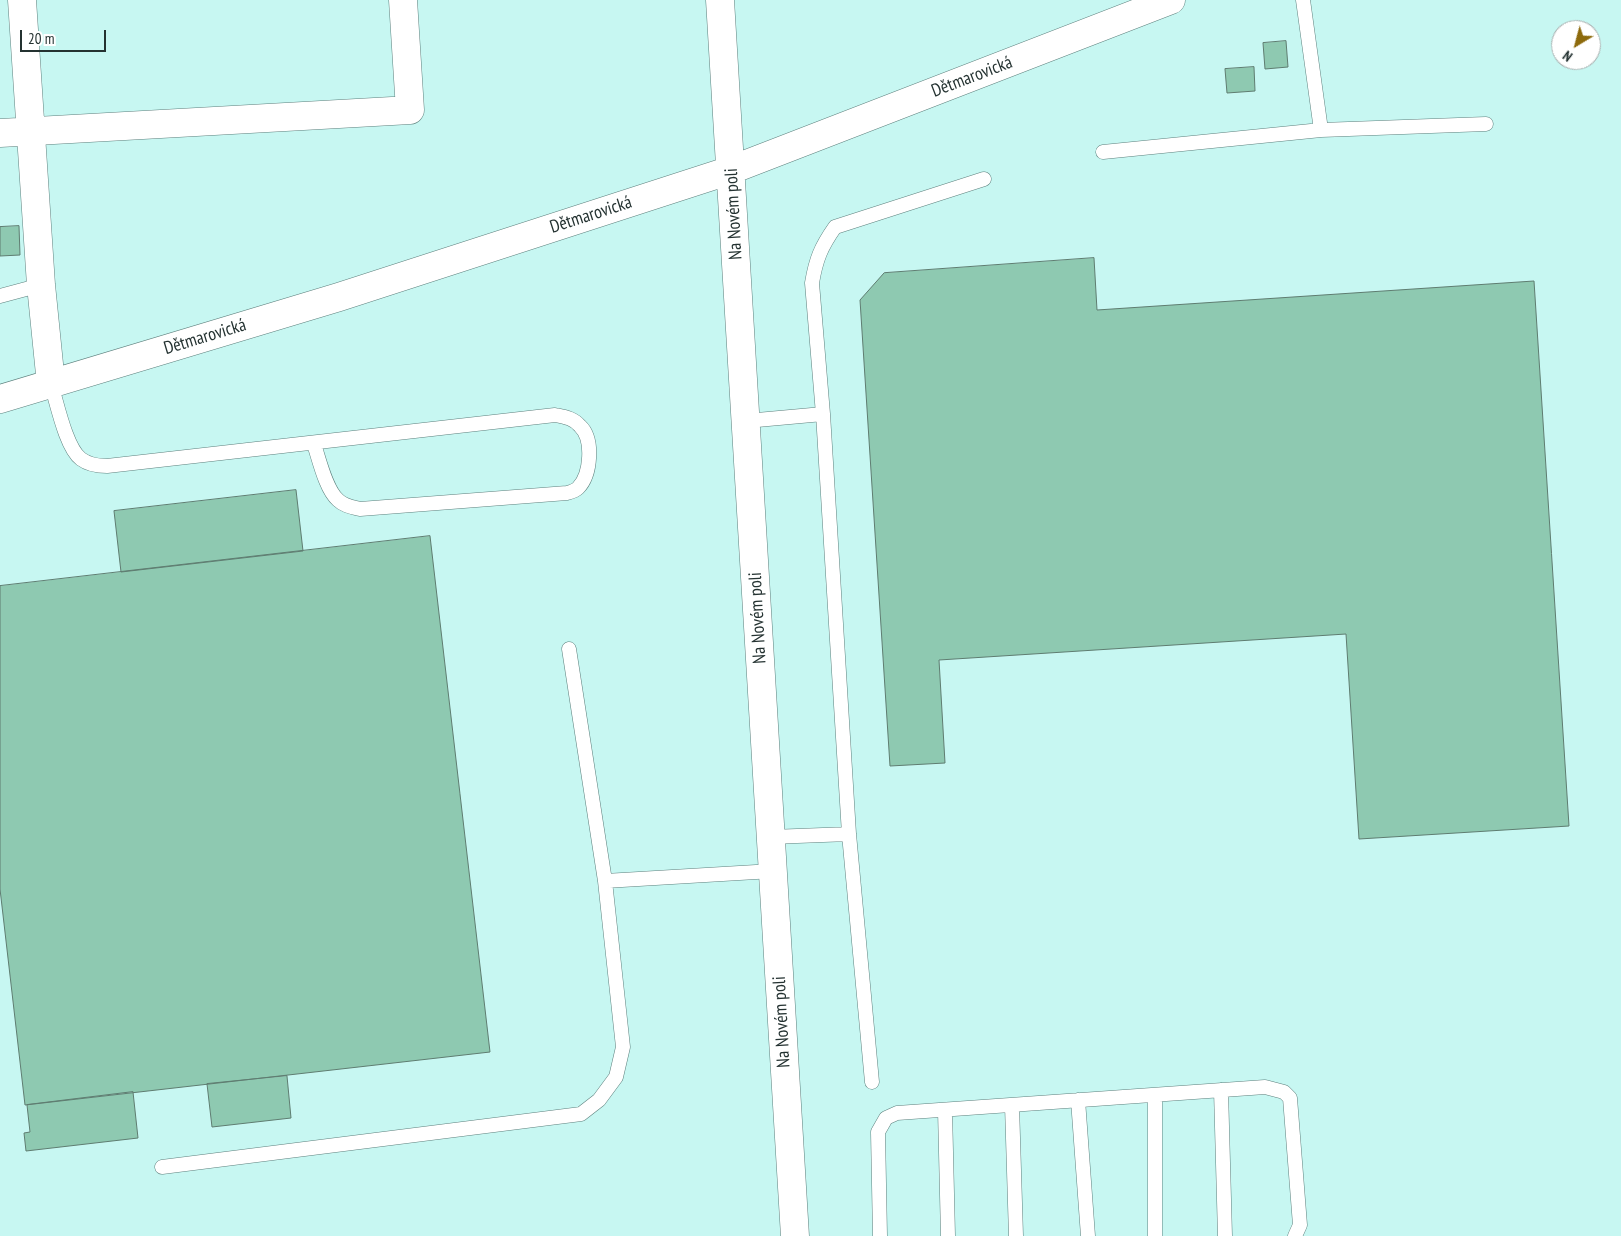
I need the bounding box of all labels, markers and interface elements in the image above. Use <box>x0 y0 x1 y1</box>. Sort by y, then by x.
scale bar <box>22 20 109 52</box>
north arrow <box>1551 20 1601 70</box>
text: 20 m <box>28 29 54 48</box>
text: N <box>1559 47 1576 66</box>
street label: Dětmarovická <box>929 52 1015 102</box>
street label: Na Novém poli <box>721 168 747 260</box>
street label: Dětmarovická <box>547 192 635 238</box>
street label: Dětmarovická <box>161 314 249 360</box>
street label: Na Novém poli <box>745 572 771 664</box>
street label: Na Novém poli <box>769 976 795 1068</box>

